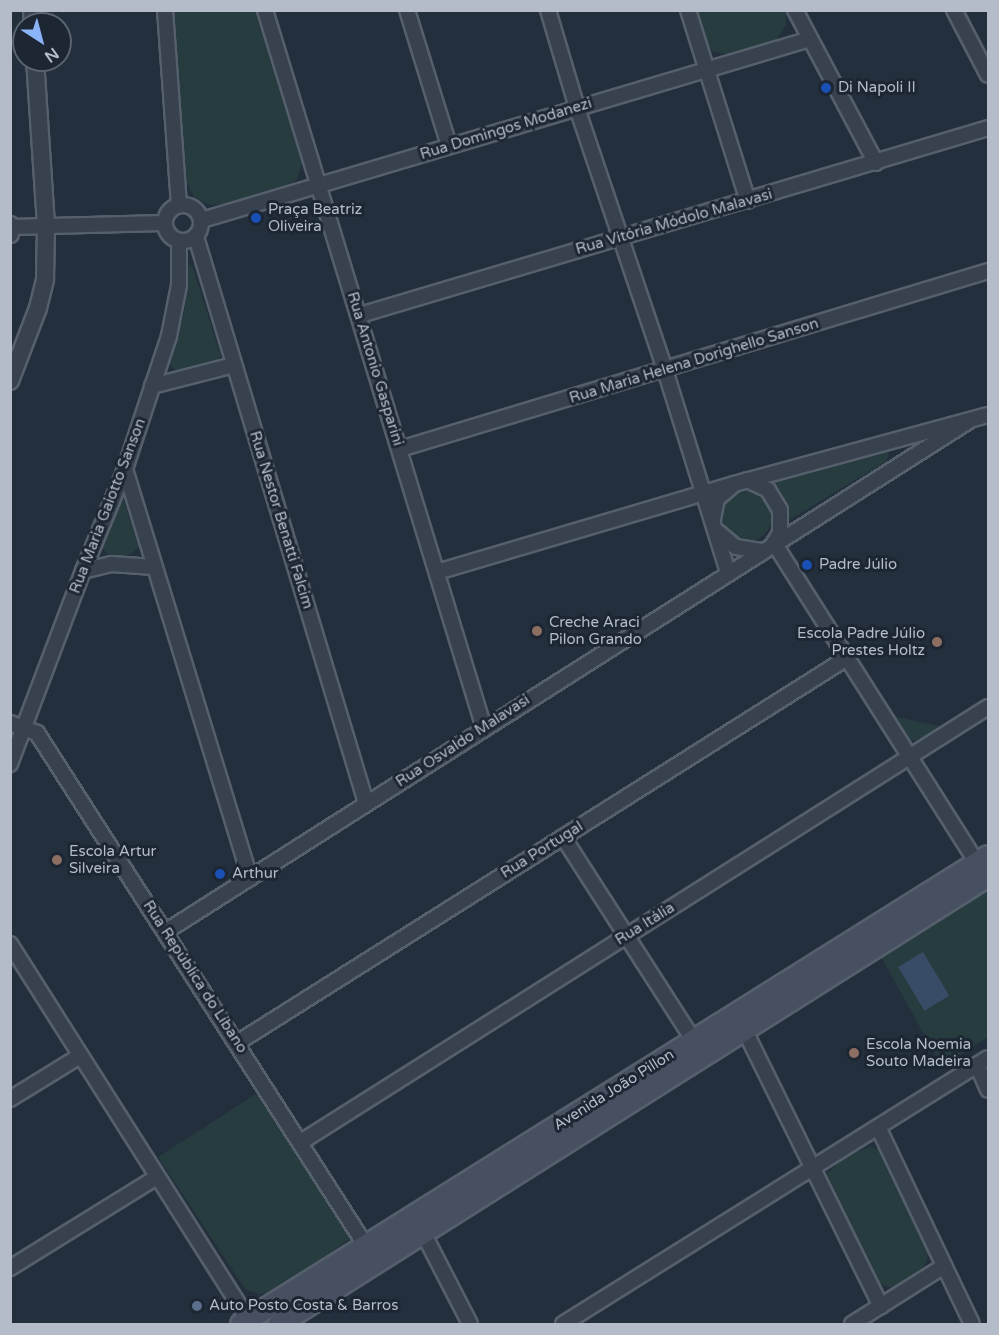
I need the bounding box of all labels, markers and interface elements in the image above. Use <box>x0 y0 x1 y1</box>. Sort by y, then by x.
north arrow <box>12 12 72 72</box>
text: N <box>40 43 62 67</box>
place label: Di Napoli II <box>838 79 916 97</box>
marker: Di Napoli II <box>819 81 833 95</box>
street label: Rua Domingos Modanezi <box>418 94 594 164</box>
street label: Rua Vitória Módolo Malavasi <box>574 185 774 259</box>
place label: Praça Beatriz Oliveira <box>268 200 362 235</box>
marker: Praça Beatriz Oliveira <box>249 211 263 225</box>
street label: Rua Antonio Gasparini <box>343 290 407 448</box>
street label: Rua Maria Helena Dorighello Sanson <box>567 314 821 408</box>
street label: Rua Maria Gaiotto Sanson <box>66 416 150 596</box>
street label: Rua Nestor Benatti Falcim <box>245 429 317 611</box>
place label: Padre Júlio <box>819 556 897 574</box>
marker: Padre Júlio <box>800 558 814 572</box>
place label: Creche Araci Pilon Grando <box>549 613 642 648</box>
marker: Creche Araci Pilon Grando <box>530 624 544 638</box>
place label: Escola Padre Júlio Prestes Holtz <box>797 624 925 659</box>
marker: Escola Padre Júlio Prestes Holtz <box>930 635 944 649</box>
street label: Rua Osvaldo Malavasi <box>393 691 533 791</box>
street label: Rua Portugal <box>498 818 586 882</box>
place label: Escola Artur Silveira <box>69 842 156 877</box>
marker: Escola Artur Silveira <box>50 853 64 867</box>
place label: Arthur <box>232 865 279 883</box>
marker: Arthur <box>213 867 227 881</box>
street label: Rua República do Líbano <box>139 897 251 1057</box>
street label: Rua Itália <box>612 899 678 949</box>
place label: Escola Noemia Souto Madeira <box>866 1035 971 1070</box>
street label: Avenida João Pillon <box>550 1046 678 1134</box>
marker: Escola Noemia Souto Madeira <box>847 1046 861 1060</box>
place label: Auto Posto Costa & Barros <box>209 1297 398 1315</box>
marker: Auto Posto Costa & Barros <box>190 1299 204 1313</box>

